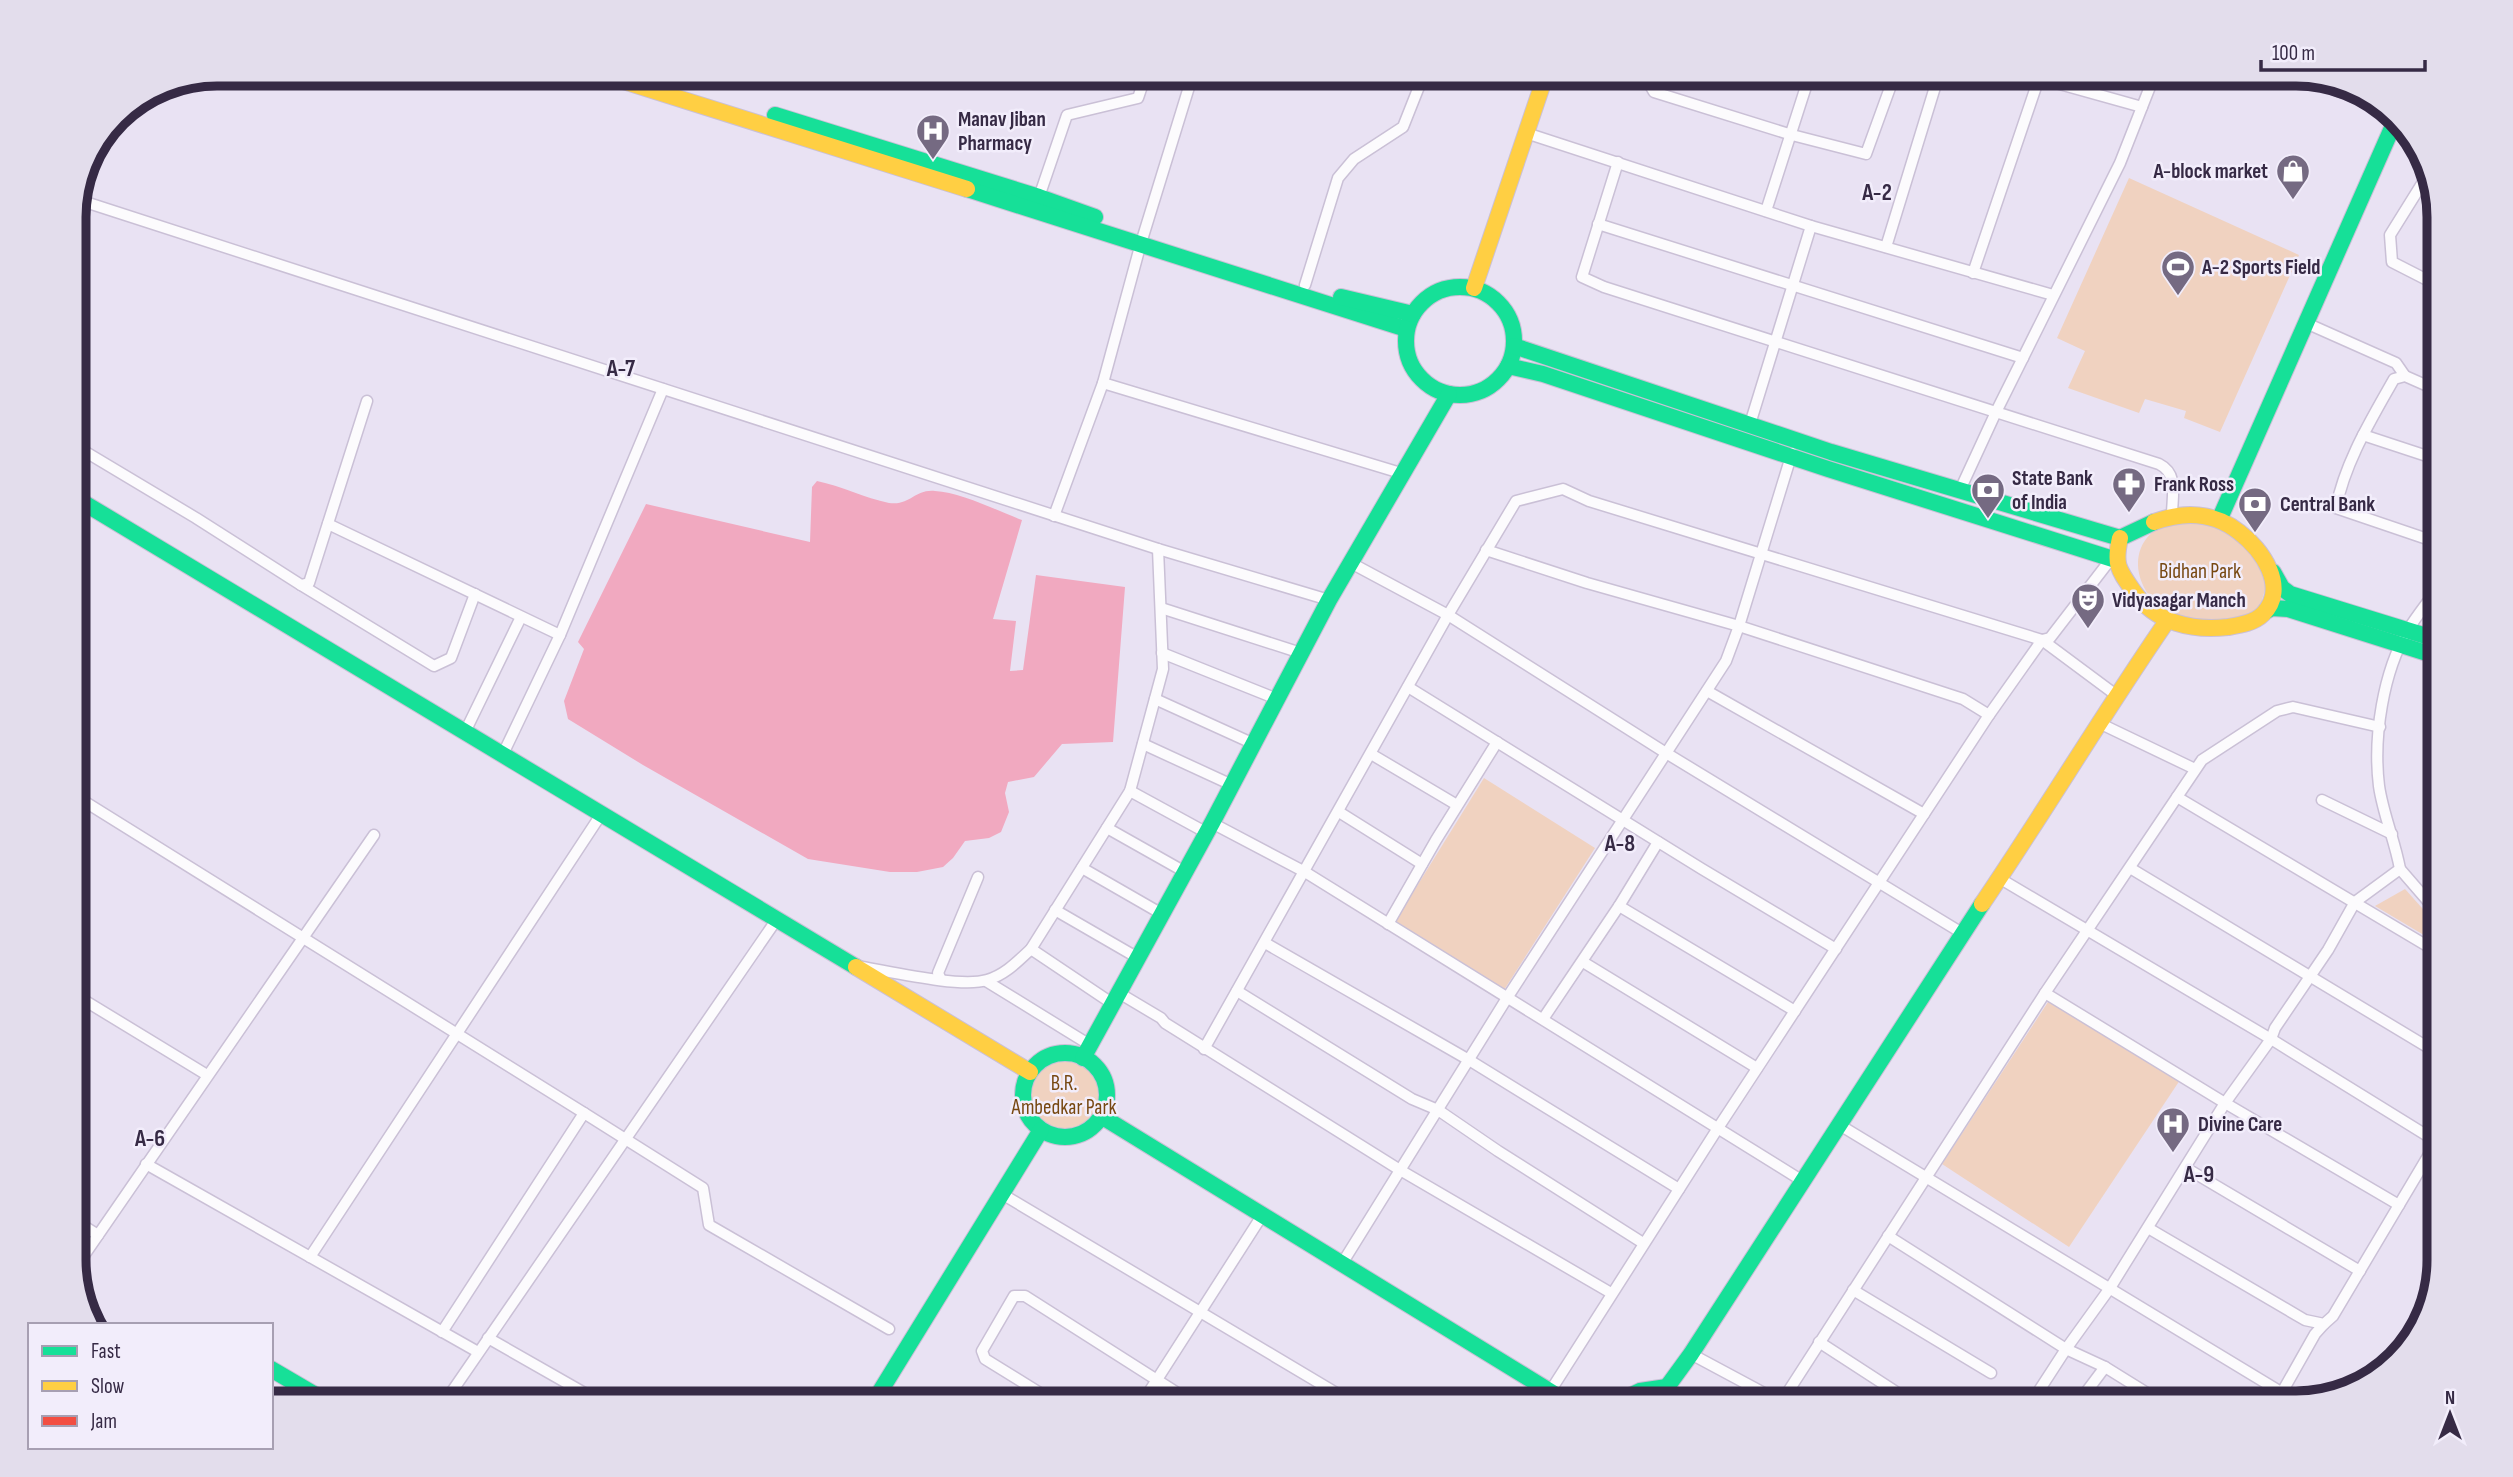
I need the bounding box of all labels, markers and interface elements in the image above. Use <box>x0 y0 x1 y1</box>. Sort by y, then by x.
scale bar <box>2261 28 2426 72</box>
text: 100 m <box>2272 41 2315 66</box>
place label: Manav Jiban Pharmacy <box>958 107 1046 156</box>
hospital icon: Manav Jiban Pharmacy <box>914 112 952 161</box>
shop icon: A-block market <box>2274 152 2312 201</box>
place label: A-block market <box>2152 159 2268 184</box>
district label: A-2 <box>1861 179 1892 207</box>
sports icon: A-2 Sports Field <box>2159 248 2197 297</box>
place label: A-2 Sports Field <box>2201 255 2320 280</box>
district label: A-7 <box>606 355 635 383</box>
pharmacy icon: Frank Ross <box>2110 465 2148 514</box>
place label: State Bank of India <box>2012 466 2093 515</box>
bank icon: State Bank of India <box>1969 471 2007 520</box>
place label: Frank Ross <box>2154 472 2234 497</box>
bank icon: Central Bank <box>2236 485 2274 534</box>
place label: Central Bank <box>2280 492 2375 517</box>
park label: Bidhan Park <box>2159 559 2241 584</box>
theatre icon: Vidyasagar Manch <box>2069 581 2107 630</box>
place label: Vidyasagar Manch <box>2112 588 2246 613</box>
district label: A-8 <box>1604 830 1635 858</box>
park label: B.R. Ambedkar Park <box>1011 1071 1116 1120</box>
hospital icon: Divine Care <box>2154 1105 2192 1154</box>
place label: Divine Care <box>2198 1112 2282 1137</box>
district label: A-6 <box>134 1125 165 1153</box>
district label: A-9 <box>2183 1161 2214 1189</box>
legend <box>28 1323 273 1449</box>
text: Fast <box>91 1339 121 1364</box>
text: Slow <box>91 1374 125 1399</box>
north arrow <box>2415 1379 2485 1449</box>
text: N <box>2445 1387 2455 1410</box>
text: Jam <box>90 1409 117 1434</box>

